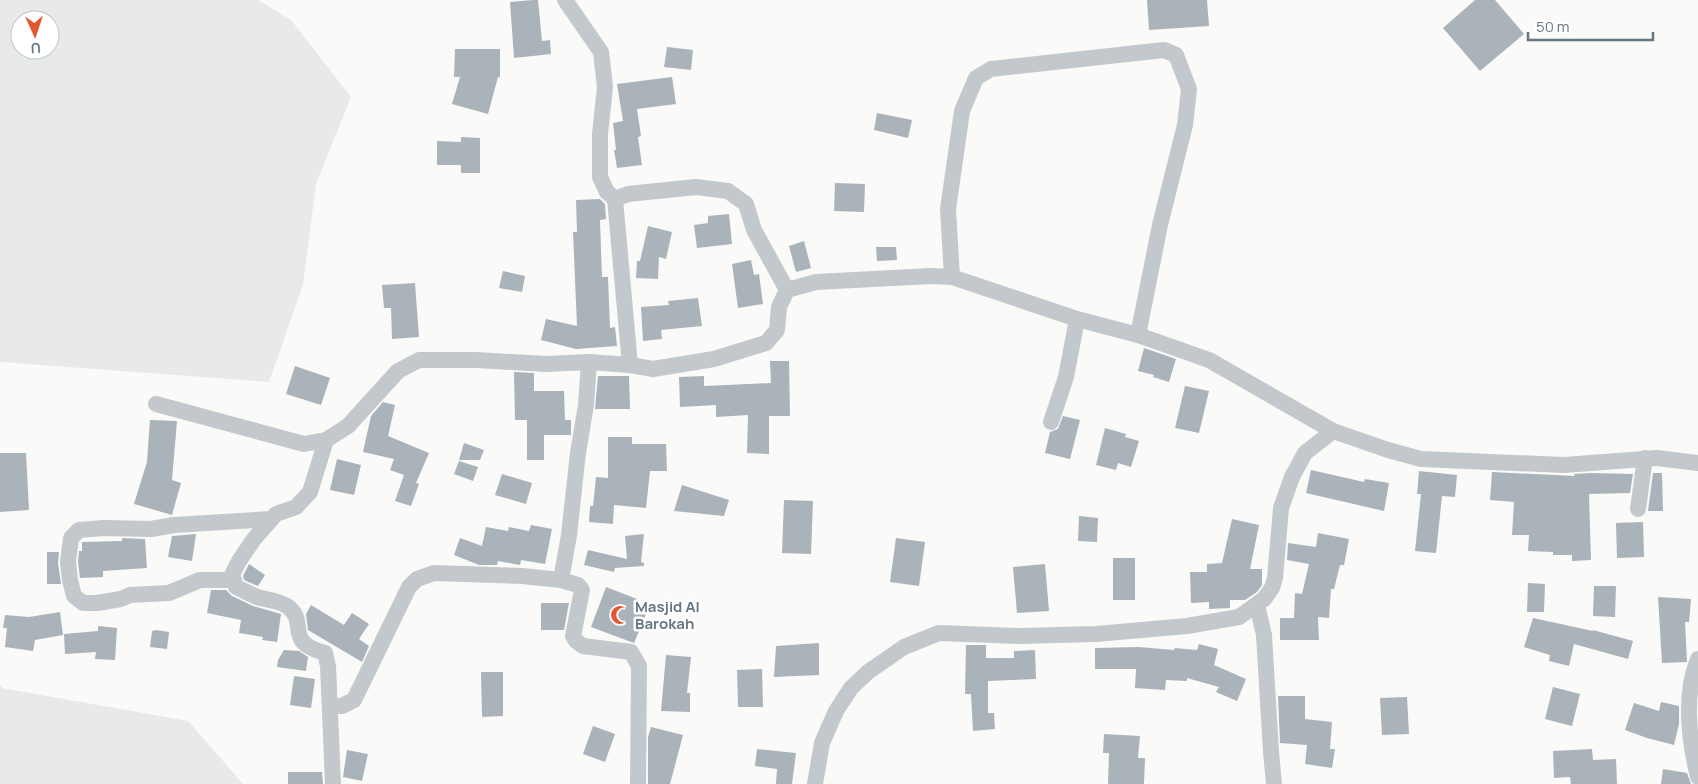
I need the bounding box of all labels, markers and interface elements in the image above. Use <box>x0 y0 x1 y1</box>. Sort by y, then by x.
north arrow <box>10 10 60 60</box>
scale bar <box>1528 10 1653 42</box>
text: 50 m <box>1536 16 1570 37</box>
text: U <box>30 39 41 58</box>
place label: Masjid Al Barokah <box>635 596 700 634</box>
mosque icon: Masjid Al Barokah <box>609 604 631 626</box>

